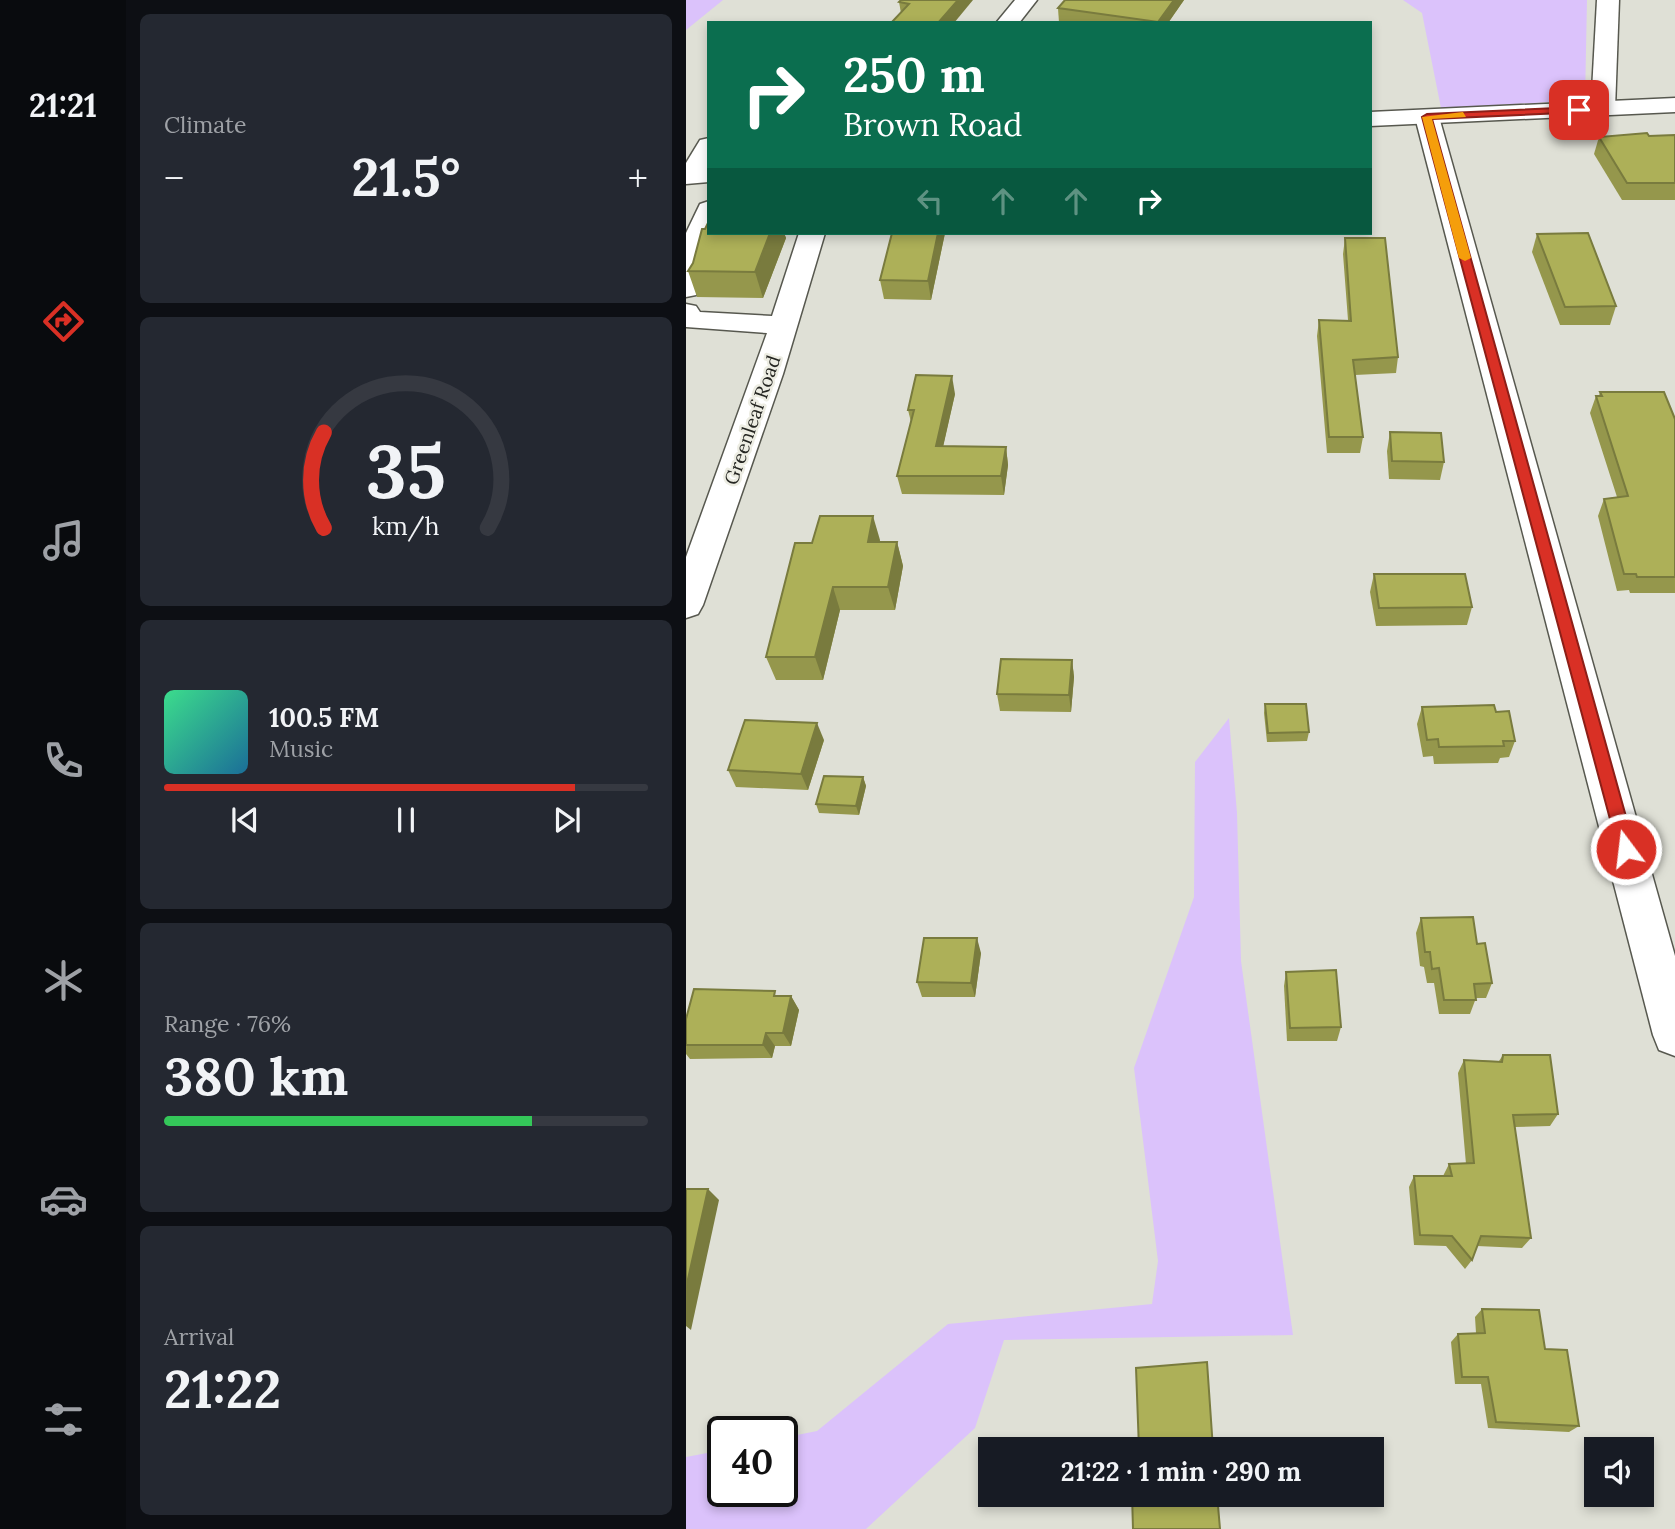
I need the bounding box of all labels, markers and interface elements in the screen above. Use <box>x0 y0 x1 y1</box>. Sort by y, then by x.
text: 250 m <box>843 43 985 105</box>
icon: right <box>728 49 819 140</box>
pin <box>1549 80 1609 140</box>
text: 21:21 <box>29 85 97 126</box>
icon: arrive <box>1560 91 1598 129</box>
text: Brown Road <box>843 104 1022 145</box>
text: Climate <box>164 110 246 139</box>
text: 21.5° <box>352 144 460 210</box>
text: − <box>164 154 184 202</box>
text: + <box>628 154 648 202</box>
icon: left <box>911 182 949 220</box>
icon: ahead <box>984 182 1022 220</box>
icon: ahead <box>1057 182 1095 220</box>
icon: right <box>1130 182 1168 220</box>
icon: directions <box>39 297 88 346</box>
street label: Greenleaf Road <box>719 352 785 488</box>
text: 35 <box>366 425 446 518</box>
text: km/h <box>372 509 440 541</box>
icon: music <box>39 516 88 565</box>
text: 100.5 FM <box>269 701 379 734</box>
text: Music <box>269 734 333 763</box>
icon: phone <box>39 736 88 785</box>
icon: previous <box>226 801 264 839</box>
icon: pause <box>387 801 425 839</box>
icon: next <box>548 801 586 839</box>
position arrow <box>1589 812 1663 886</box>
icon: climate <box>39 956 88 1005</box>
text: Range · 76% <box>164 1009 291 1038</box>
text: 380 km <box>164 1043 348 1109</box>
icon: car <box>39 1175 88 1224</box>
text: Arrival <box>164 1322 234 1351</box>
text: 21:22 <box>164 1356 281 1422</box>
icon: filters <box>39 1395 88 1444</box>
speed limit sign: 40 <box>707 1416 798 1507</box>
map controls <box>1584 1437 1654 1507</box>
button: sound <box>1584 1437 1654 1507</box>
text: 21:22 · 1 min · 290 m <box>1061 1455 1301 1488</box>

